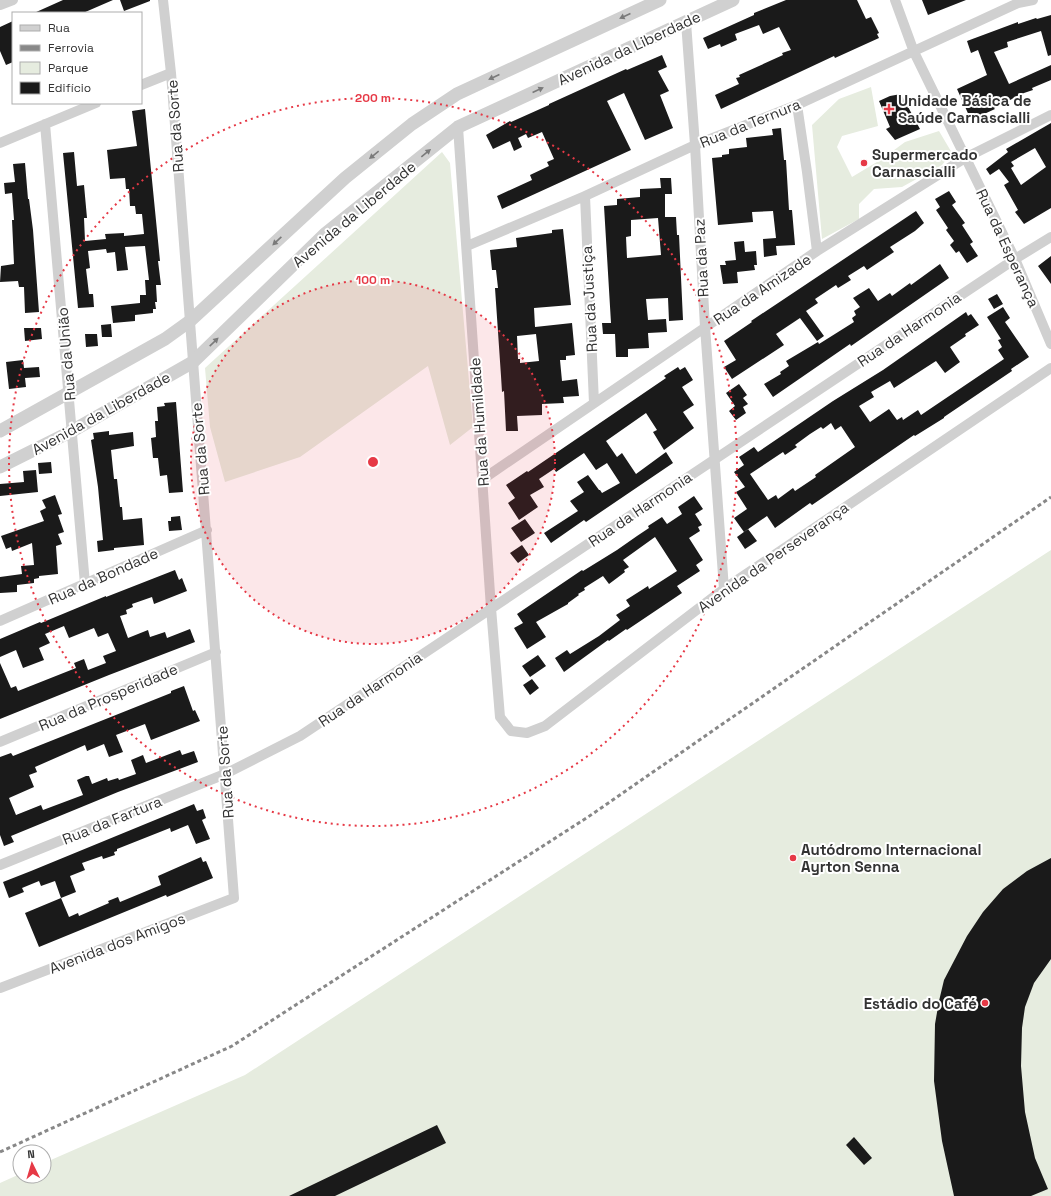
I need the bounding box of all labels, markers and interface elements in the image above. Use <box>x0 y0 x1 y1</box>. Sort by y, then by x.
street label: Avenida da Liberdade <box>555 7 704 89</box>
legend <box>12 12 142 104</box>
one-way arrow <box>619 13 630 19</box>
text: Rua <box>48 20 70 36</box>
text: Ferrovia <box>48 40 94 56</box>
text: Parque <box>48 60 88 76</box>
one-way arrow <box>488 74 500 80</box>
street label: Rua da Sorte <box>162 79 188 173</box>
text: Edifício <box>48 80 91 96</box>
one-way arrow <box>533 87 544 93</box>
text: 200 m <box>355 90 391 106</box>
place label: Unidade Básica de Saúde Carnascialli <box>898 91 1032 127</box>
street label: Rua da Ternura <box>697 94 804 152</box>
marker: Unidade Básica de Saúde Carnascialli <box>883 103 895 115</box>
place label: Supermercado Carnascialli <box>872 145 978 181</box>
one-way arrow <box>420 148 431 157</box>
one-way arrow <box>368 151 379 160</box>
street label: Avenida da Liberdade <box>288 157 420 271</box>
marker: Supermercado Carnascialli <box>859 158 869 168</box>
street label: Rua da Esperança <box>972 186 1044 311</box>
street label: Rua da Paz <box>689 218 713 298</box>
one-way arrow <box>272 237 282 246</box>
street label: Rua da Justiça <box>577 245 601 353</box>
street label: Rua da Amizade <box>710 249 815 329</box>
text: 100 m <box>356 272 390 288</box>
street label: Rua da Harmonia <box>854 287 965 371</box>
street label: Rua da União <box>52 306 80 402</box>
one-way arrow <box>209 337 219 347</box>
street label: Rua da Humildade <box>465 357 493 487</box>
street label: Avenida da Liberdade <box>28 367 174 459</box>
street label: Rua da Sorte <box>186 402 214 496</box>
centre of rings <box>366 455 380 469</box>
street label: Rua da Harmonia <box>585 467 696 551</box>
street label: Avenida da Perseverança <box>694 497 853 616</box>
street label: Rua da Bondade <box>45 543 161 609</box>
street label: Rua da Harmonia <box>315 647 426 731</box>
street label: Rua da Prosperidade <box>36 659 181 735</box>
street label: Rua da Sorte <box>212 725 238 819</box>
street label: Rua da Fartura <box>59 791 165 849</box>
place label: Autódromo Internacional Ayrton Senna <box>801 840 982 876</box>
marker: Autódromo Internacional Ayrton Senna <box>788 853 798 863</box>
street label: Avenida dos Amigos <box>46 908 188 978</box>
place label: Estádio do Café <box>864 994 977 1013</box>
marker: Estádio do Café <box>980 998 990 1008</box>
north arrow <box>12 1144 52 1184</box>
text: N <box>27 1147 35 1161</box>

